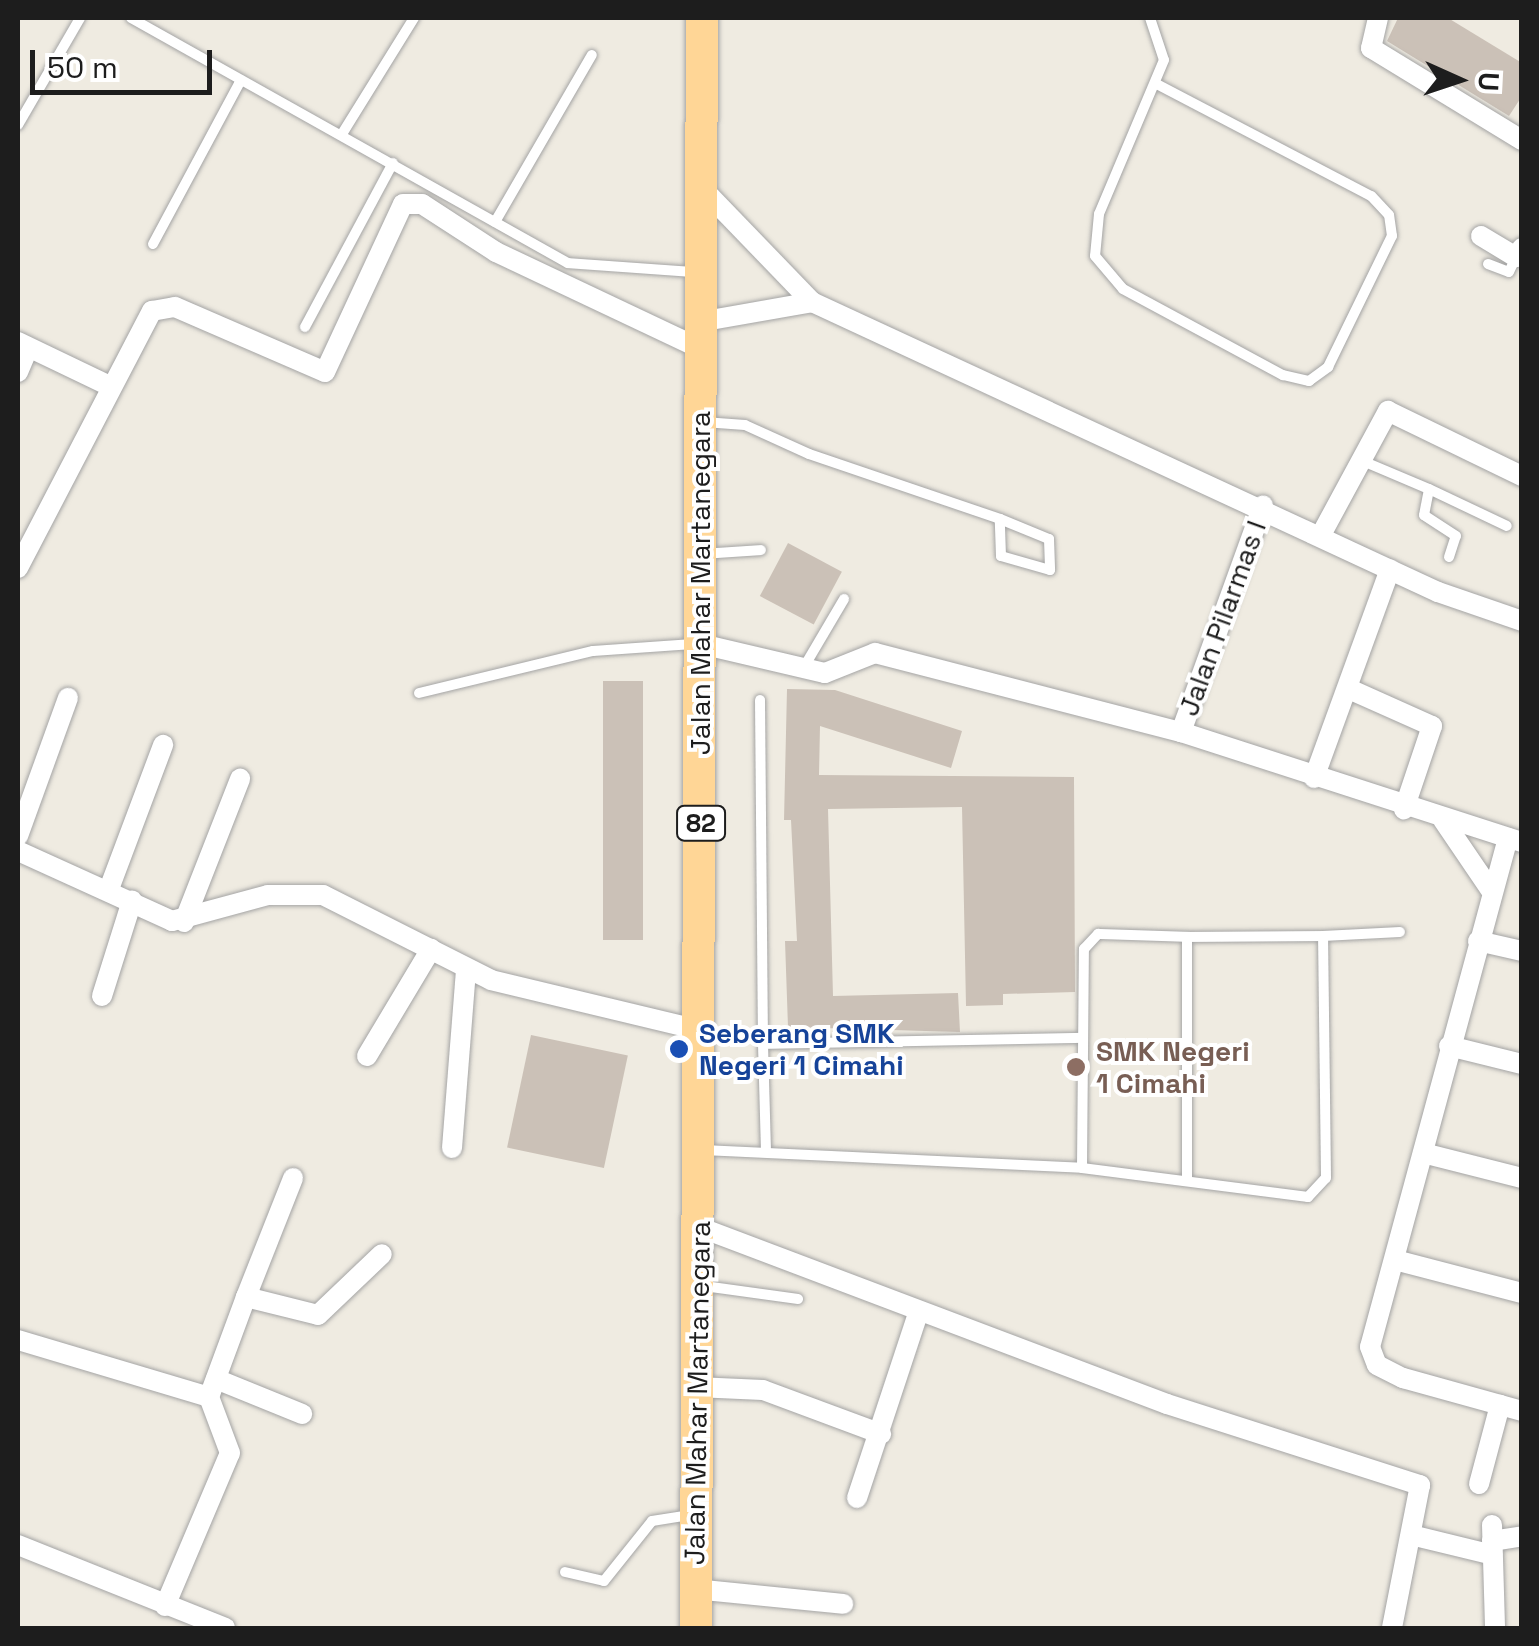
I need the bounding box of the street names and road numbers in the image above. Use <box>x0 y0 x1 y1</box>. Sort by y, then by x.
street label: Jalan Mahar Martanegara <box>683 411 717 755</box>
street label: Jalan Pilarmas I <box>1171 516 1273 720</box>
road number: 82 <box>676 803 726 843</box>
street label: Jalan Mahar Martanegara <box>677 1221 717 1565</box>

